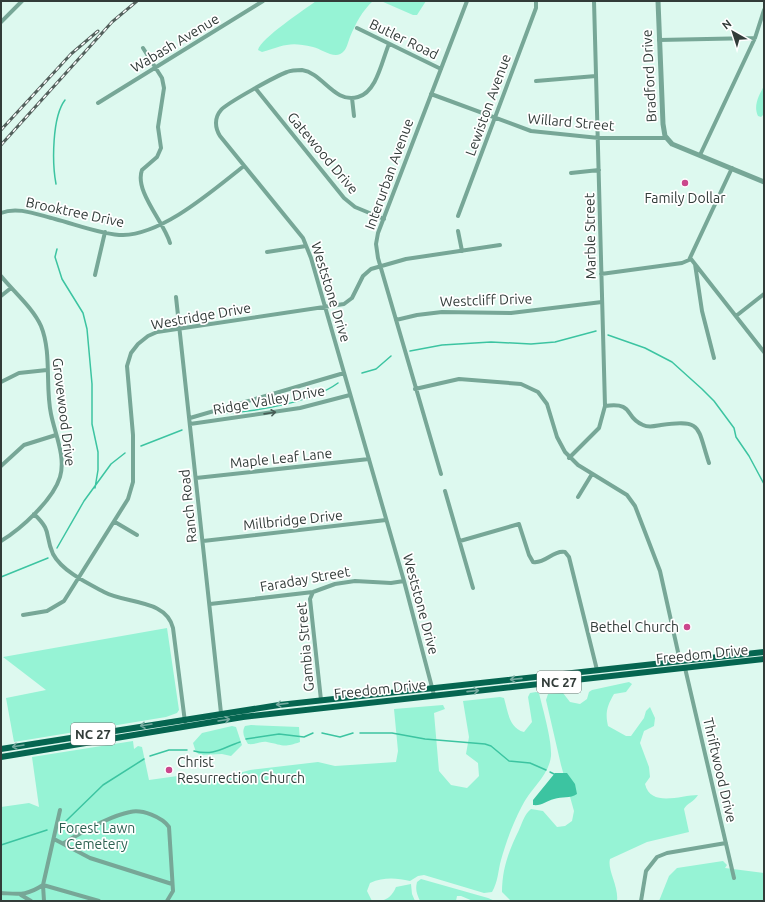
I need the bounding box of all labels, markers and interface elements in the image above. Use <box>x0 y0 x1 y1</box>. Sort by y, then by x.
street label: Wabash Avenue <box>128 10 222 76</box>
north arrow <box>713 12 753 52</box>
street label: Butler Road <box>367 15 441 63</box>
text: N <box>720 17 734 31</box>
street label: Bradford Drive <box>639 29 659 123</box>
street label: Lewiston Avenue <box>462 52 514 158</box>
street label: Gatewood Drive <box>284 109 362 197</box>
street label: Willard Street <box>527 110 616 134</box>
street label: Interurban Avenue <box>361 116 417 232</box>
marker: Family Dollar <box>680 178 690 188</box>
place label: Family Dollar <box>644 190 726 206</box>
street label: Marble Street <box>581 192 599 279</box>
street label: Brooktree Drive <box>24 194 126 230</box>
street label: Weststone Drive <box>308 240 354 344</box>
street label: Westcliff Drive <box>439 290 533 310</box>
street label: Westridge Drive <box>150 299 252 333</box>
street label: Grovewood Drive <box>49 357 79 467</box>
street label: Ridge Valley Drive <box>212 382 326 418</box>
one-way arrow <box>263 409 276 417</box>
street label: Maple Leaf Lane <box>229 445 333 471</box>
street label: Ranch Road <box>176 468 200 544</box>
street label: Millbridge Drive <box>242 507 344 533</box>
street label: Weststone Drive <box>400 552 442 656</box>
street label: Faraday Street <box>259 563 352 595</box>
street label: Gambia Street <box>293 601 317 692</box>
place label: Bethel Church <box>590 619 679 635</box>
marker: Bethel Church <box>682 622 692 632</box>
street label: Freedom Drive <box>655 641 749 667</box>
road number: NC 27 <box>537 671 581 693</box>
one-way arrow <box>510 675 523 683</box>
street label: Freedom Drive <box>333 676 427 702</box>
one-way arrow <box>466 687 479 695</box>
one-way arrow <box>276 700 289 708</box>
one-way arrow <box>217 716 230 724</box>
street label: Thriftwood Drive <box>700 716 740 824</box>
one-way arrow <box>140 721 153 729</box>
road number: NC 27 <box>71 723 115 745</box>
one-way arrow <box>11 742 24 750</box>
place label: Christ Resurrection Church <box>177 754 305 786</box>
marker: Christ Resurrection Church <box>164 765 174 775</box>
park label: Forest Lawn Cemetery <box>59 820 135 852</box>

